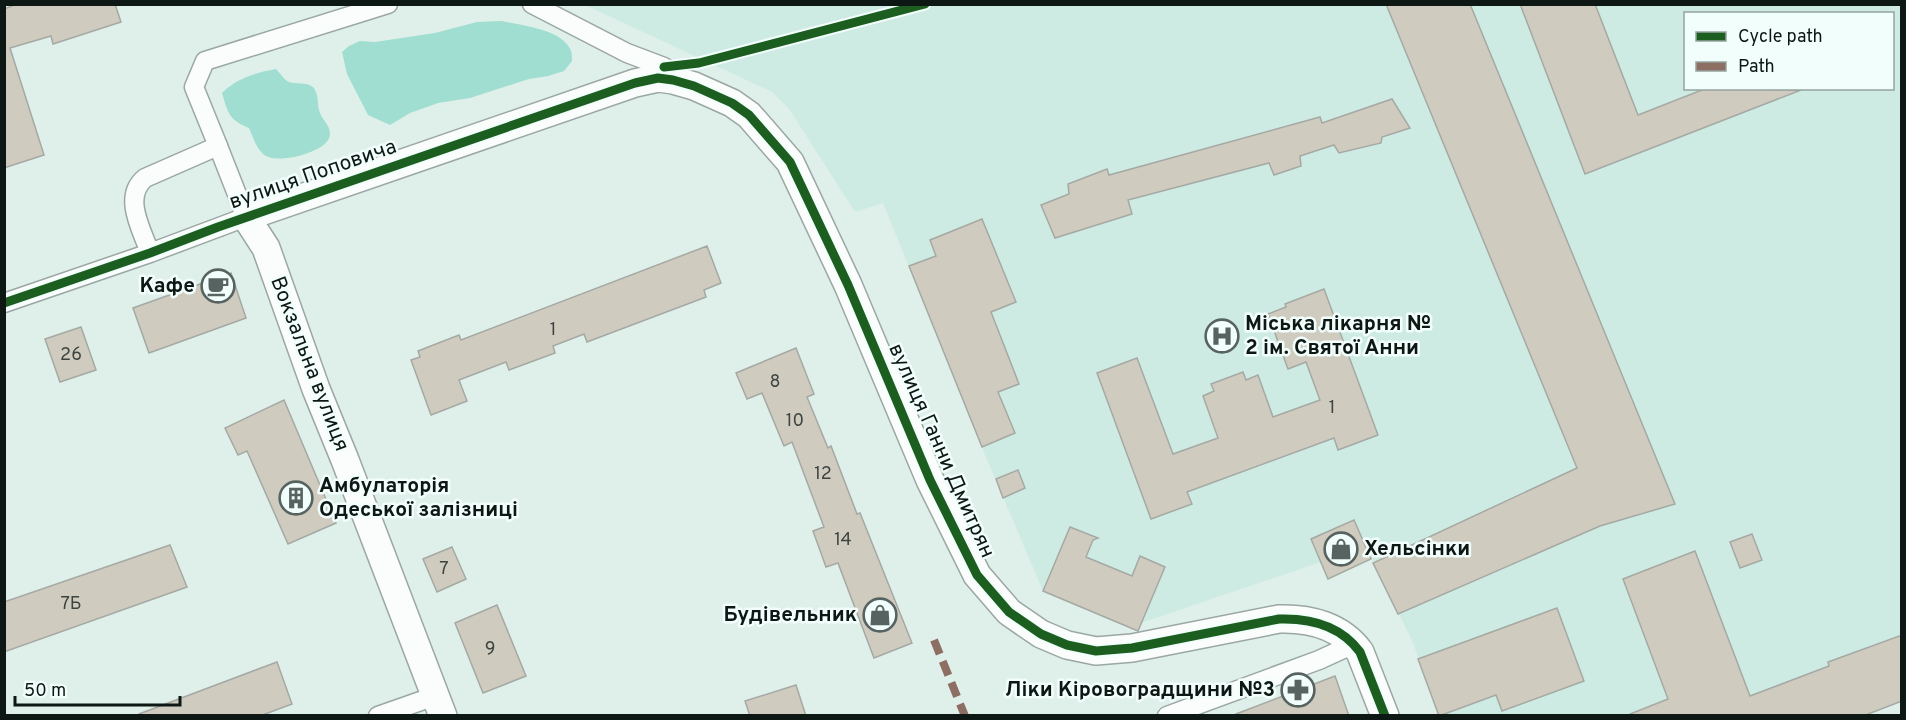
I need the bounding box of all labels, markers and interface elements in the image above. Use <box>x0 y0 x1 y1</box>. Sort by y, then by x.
legend <box>1684 12 1894 90</box>
text: Cycle path <box>1738 26 1823 49</box>
text: Path <box>1738 56 1775 79</box>
street label: вулиця Поповича <box>226 134 400 216</box>
cafe icon: Кафе <box>200 268 236 304</box>
place label: Кафе <box>139 273 195 300</box>
street label: Вокзальна вулиця <box>263 273 355 455</box>
place label: Міська лікарня № 2 ім. Святої Анни <box>1245 311 1431 362</box>
hospital icon: Міська лікарня № 2 ім. Святої Анни <box>1204 318 1240 354</box>
house number: 1 <box>550 319 556 342</box>
street label: вулиця Ганни Дмитрян <box>882 340 1000 562</box>
house number: 26 <box>60 344 82 367</box>
house number: 8 <box>770 371 781 394</box>
house number: 1 <box>1329 397 1335 420</box>
house number: 10 <box>786 410 804 433</box>
house number: 12 <box>814 463 832 486</box>
place label: Амбулаторія Одеської залізниці <box>319 473 518 524</box>
building icon: Амбулаторія Одеської залізниці <box>278 480 314 516</box>
house number: 14 <box>834 529 852 552</box>
shop icon: Хельсінки <box>1323 531 1359 567</box>
place label: Хельсінки <box>1364 536 1470 563</box>
house number: 7 <box>439 558 449 581</box>
house number: 7Б <box>60 593 82 616</box>
shop icon: Будівельник <box>862 597 898 633</box>
place label: Будівельник <box>723 602 857 629</box>
house number: 9 <box>485 638 495 661</box>
scale bar <box>15 669 180 707</box>
pharmacy icon: Ліки Кіровоградщини №3 <box>1280 672 1316 708</box>
place label: Ліки Кіровоградщини №3 <box>1005 677 1275 704</box>
text: 50 m <box>24 680 66 703</box>

